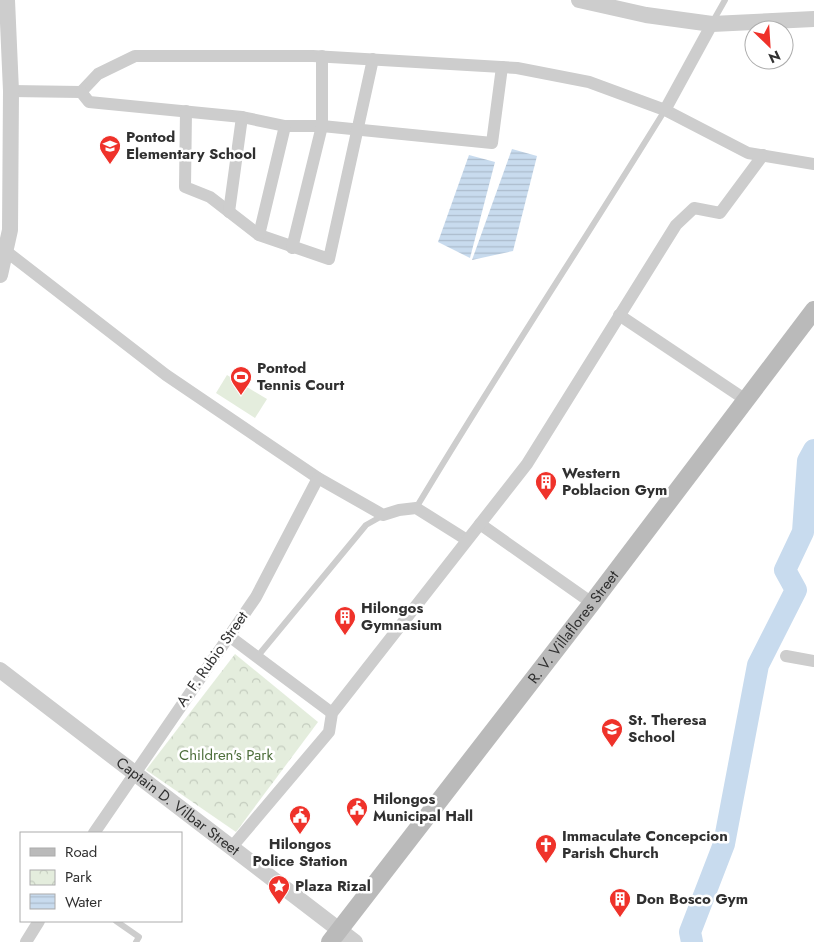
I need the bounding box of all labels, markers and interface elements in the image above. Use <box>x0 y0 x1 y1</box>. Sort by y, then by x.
north arrow <box>744 20 794 70</box>
text: N <box>765 45 784 68</box>
place label: Pontod Elementary School <box>126 126 256 165</box>
school or university icon: Pontod Elementary School <box>98 134 122 165</box>
place label: Pontod Tennis Court <box>257 357 344 396</box>
sports icon: Pontod Tennis Court <box>229 365 253 396</box>
place label: Western Poblacion Gym <box>562 462 667 501</box>
building icon: Western Poblacion Gym <box>534 470 558 501</box>
street label: R. V. Villaflores Street <box>523 565 624 688</box>
place label: Hilongos Gymnasium <box>361 597 442 636</box>
building icon: Hilongos Gymnasium <box>333 605 357 636</box>
street label: A. F. Rubio Street <box>171 606 253 711</box>
place label: St. Theresa School <box>628 709 706 748</box>
school or university icon: St. Theresa School <box>600 717 624 748</box>
park label: Children's Park <box>179 744 273 766</box>
street label: Captain D. Vilbar Street <box>111 752 245 861</box>
place label: Hilongos Municipal Hall <box>373 788 473 827</box>
public building icon: Hilongos Municipal Hall <box>345 796 369 827</box>
public building icon: Hilongos Police Station <box>288 804 312 835</box>
place label: Immaculate Concepcion Parish Church <box>562 825 728 864</box>
legend <box>20 832 182 922</box>
place label: Hilongos Police Station <box>252 833 348 872</box>
church icon: Immaculate Concepcion Parish Church <box>534 833 558 864</box>
text: Road <box>65 841 97 863</box>
text: Park <box>65 866 92 888</box>
place icon: Plaza Rizal <box>267 874 291 905</box>
place label: Plaza Rizal <box>295 875 371 897</box>
building icon: Don Bosco Gym <box>608 887 632 918</box>
place label: Don Bosco Gym <box>636 888 748 910</box>
text: Water <box>65 891 103 913</box>

